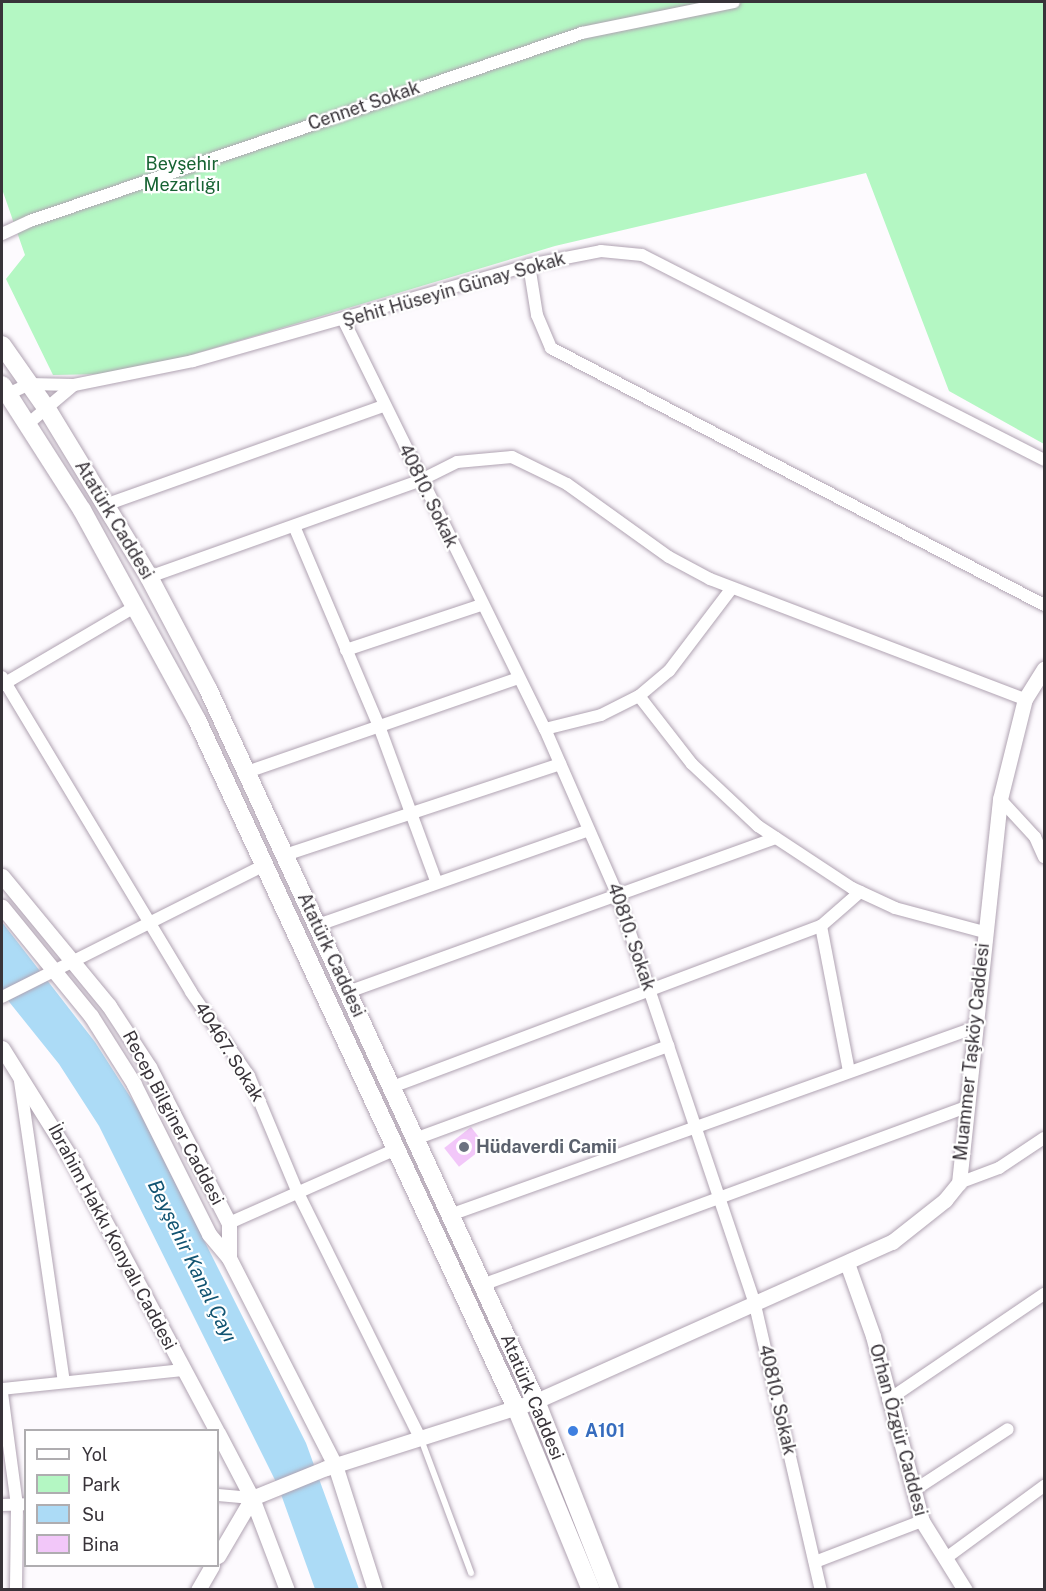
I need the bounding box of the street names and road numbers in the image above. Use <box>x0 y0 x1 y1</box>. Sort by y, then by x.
street label: Cennet Sokak <box>305 77 423 135</box>
street label: Şehit Hüseyin Günay Sokak <box>340 248 568 332</box>
street label: 40810. Sokak <box>394 441 462 551</box>
street label: Atatürk Caddesi <box>70 457 158 583</box>
street label: 40810. Sokak <box>602 880 660 994</box>
street label: Atatürk Caddesi <box>293 889 369 1021</box>
street label: Muammer Taşköy Caddesi <box>950 942 994 1162</box>
street label: 40467. Sokak <box>190 998 268 1106</box>
street label: Recep Bilginer Caddesi <box>118 1027 228 1209</box>
street label: İbrahim Hakkı Konyalı Caddesi <box>43 1120 181 1354</box>
street label: Atatürk Caddesi <box>496 1331 568 1463</box>
street label: Orhan Özgür Caddesi <box>865 1342 931 1518</box>
street label: 40810. Sokak <box>754 1343 800 1457</box>

